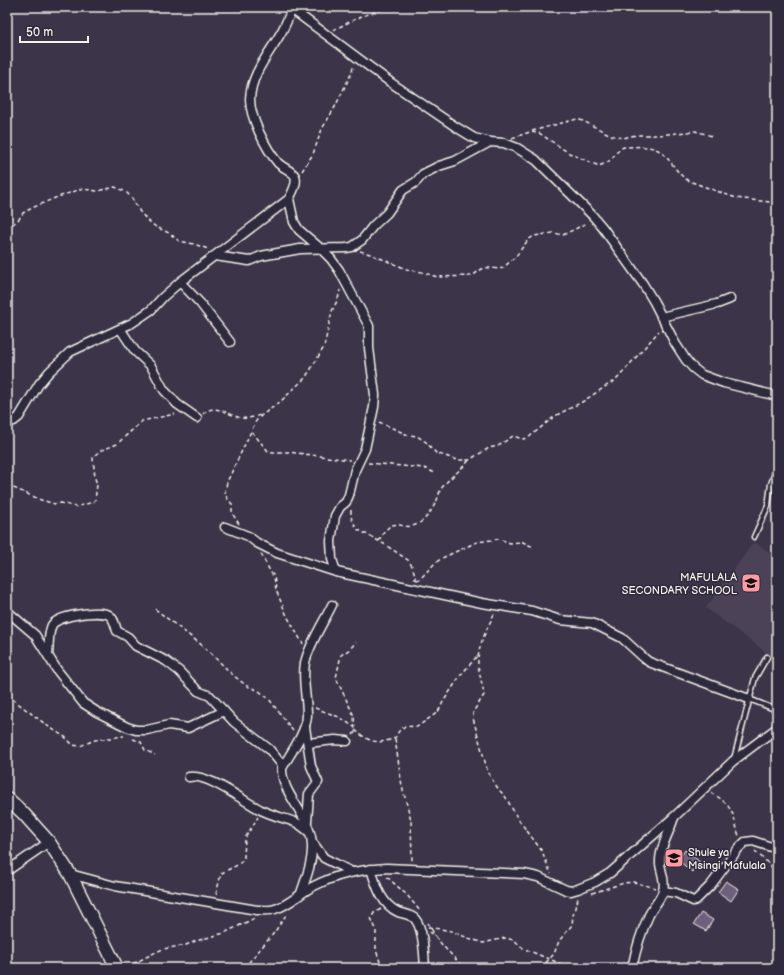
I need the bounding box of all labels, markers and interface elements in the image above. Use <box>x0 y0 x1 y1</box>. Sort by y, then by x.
scale bar <box>20 18 88 44</box>
text: 50 m <box>26 25 53 40</box>
place label: MAFULALA SECONDARY SCHOOL <box>622 571 738 597</box>
school or university icon: MAFULALA SECONDARY SCHOOL <box>740 572 762 594</box>
place label: Shule ya Msingi Mafulala <box>688 846 766 872</box>
school or university icon: Shule ya Msingi Mafulala <box>663 847 685 869</box>

